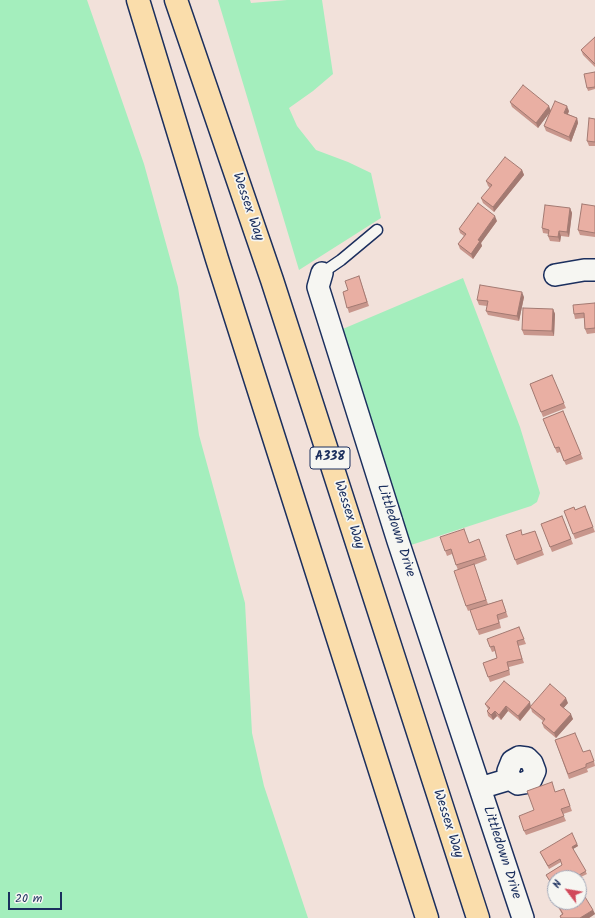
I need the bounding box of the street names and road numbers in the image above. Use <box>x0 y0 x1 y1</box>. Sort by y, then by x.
street label: Wessex Way <box>227 171 267 243</box>
road number: A338 <box>310 447 350 469</box>
street label: Wessex Way <box>329 479 367 551</box>
street label: Littledown Drive <box>372 482 418 580</box>
street label: Wessex Way <box>428 788 466 860</box>
street label: Littledown Drive <box>478 804 524 902</box>

